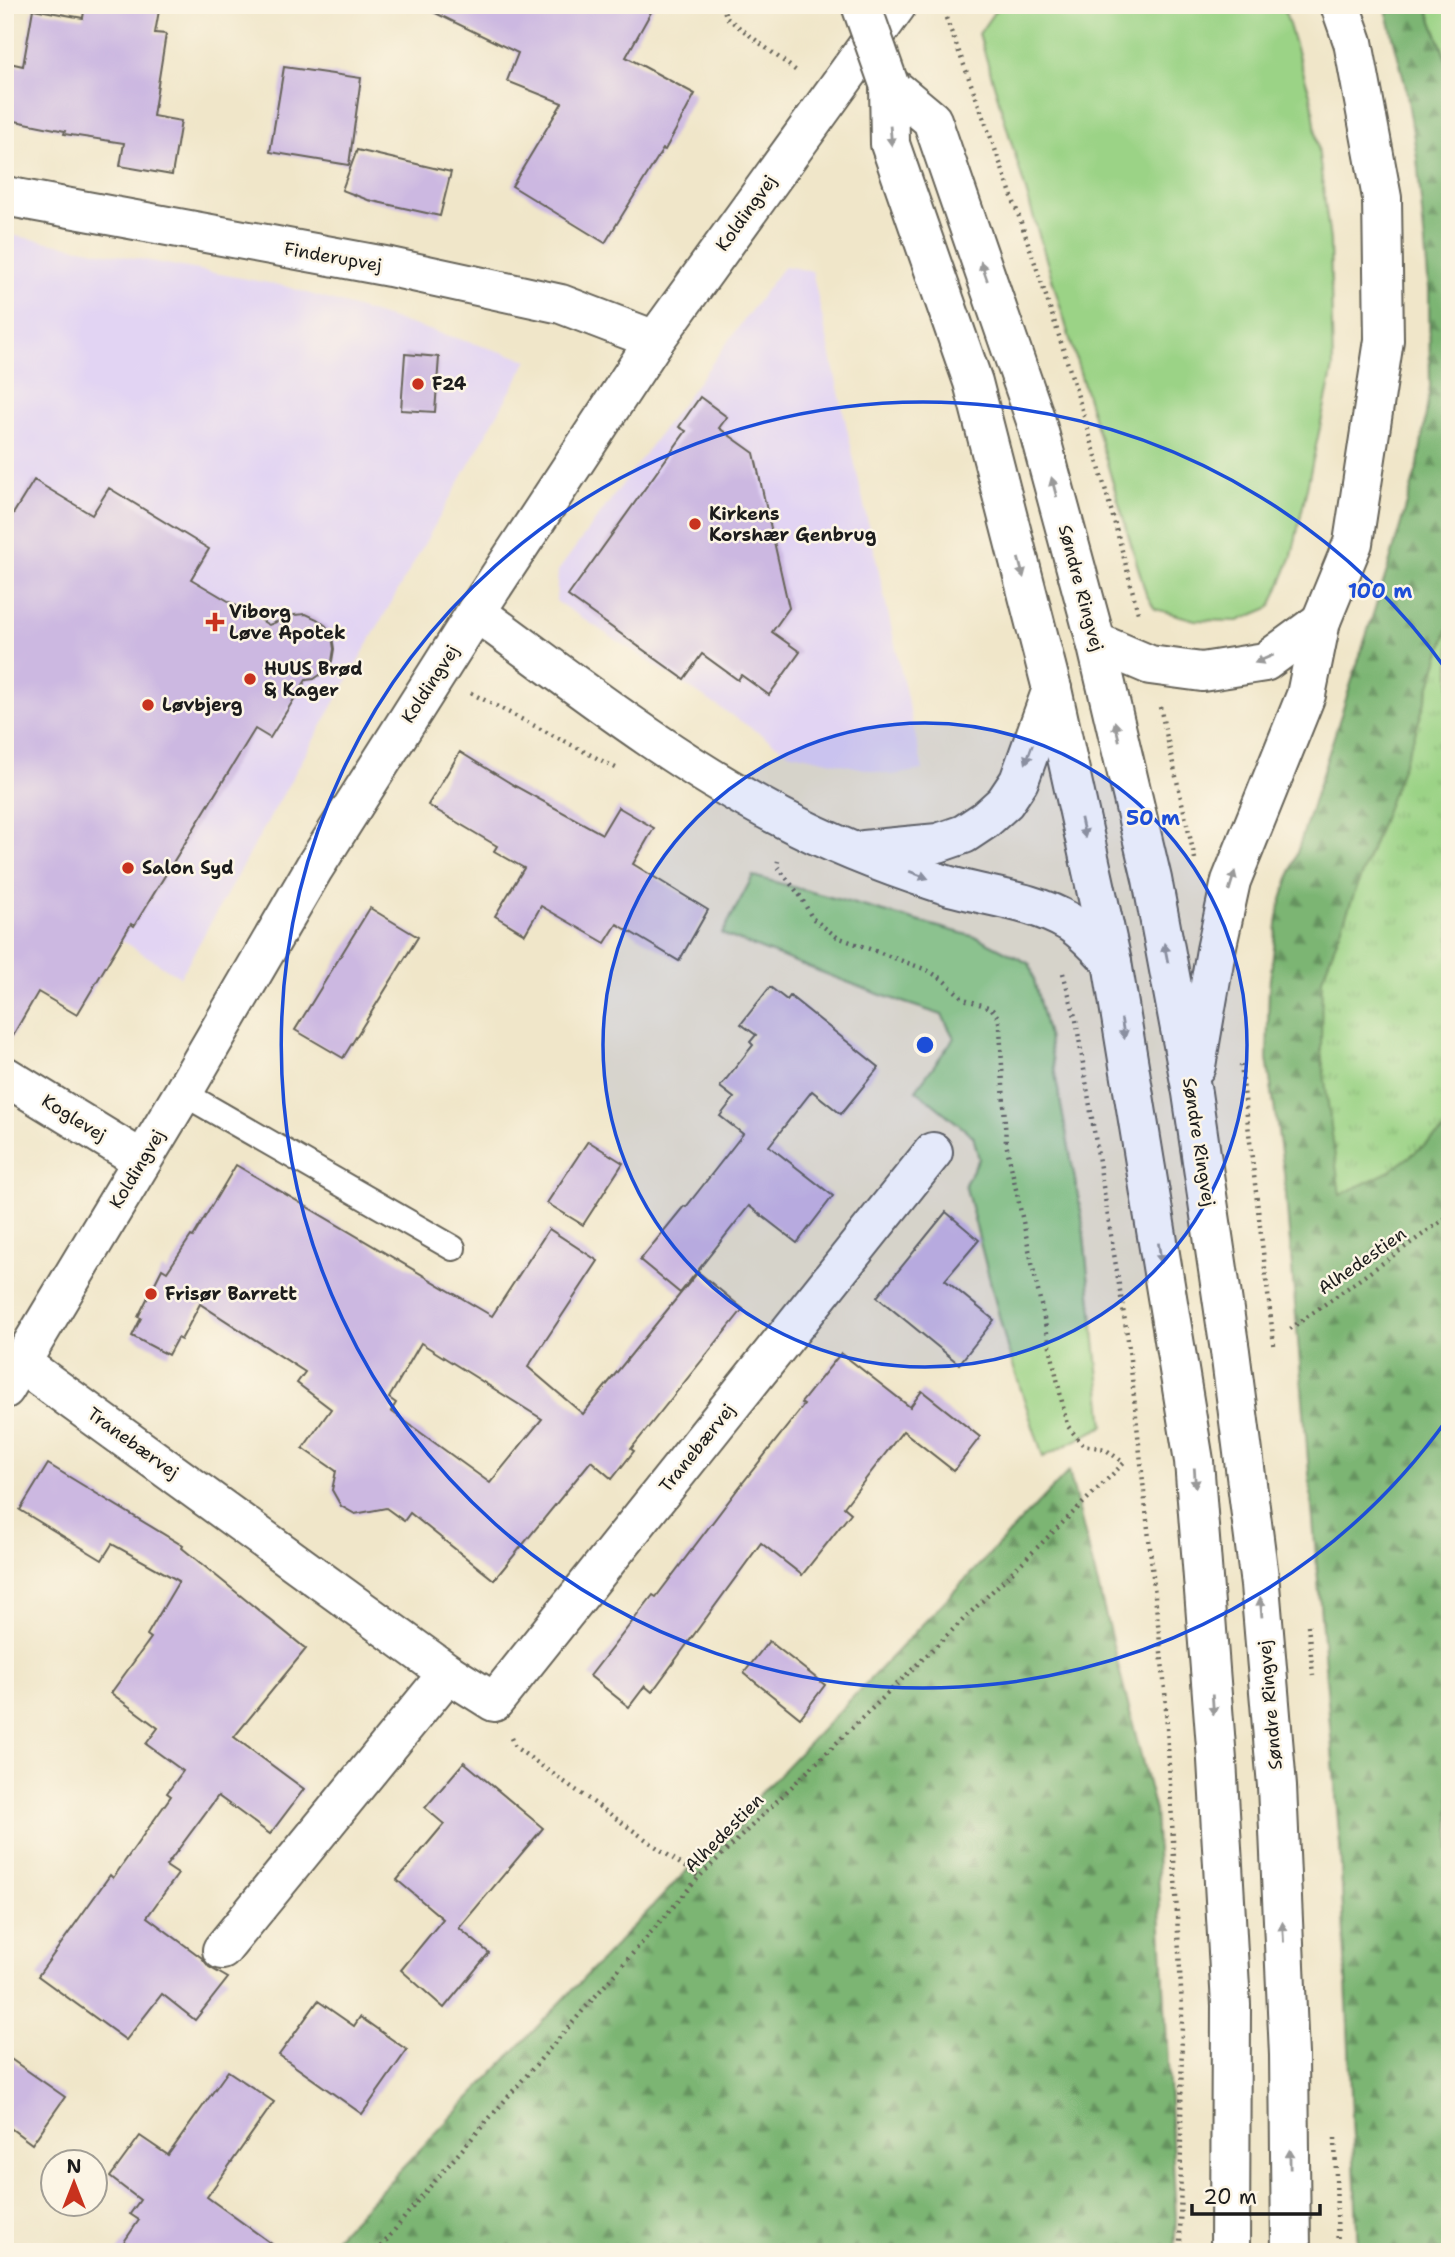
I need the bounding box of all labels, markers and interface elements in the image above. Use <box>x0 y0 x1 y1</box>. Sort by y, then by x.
one-way arrow <box>886 125 897 147</box>
street label: Koldingvej <box>710 170 782 256</box>
street label: Finderupvej <box>282 237 384 277</box>
one-way arrow <box>978 260 989 281</box>
place label: F24 <box>432 372 467 396</box>
marker: F24 <box>410 376 426 392</box>
one-way arrow <box>1048 476 1059 498</box>
place label: Kirkens Korshær Genbrug <box>709 502 877 547</box>
marker: Kirkens Korshær Genbrug <box>687 516 703 532</box>
street label: Søndre Ringvej <box>1053 522 1109 654</box>
one-way arrow <box>1016 557 1027 579</box>
text: 100 m <box>1348 577 1412 605</box>
place label: Viborg Løve Apotek <box>229 600 346 645</box>
marker: Viborg Løve Apotek <box>207 614 223 630</box>
street label: Koldingvej <box>396 640 464 728</box>
one-way arrow <box>1254 653 1275 665</box>
place label: HUUS Brød & Kager <box>264 657 363 702</box>
marker: HUUS Brød & Kager <box>242 671 258 687</box>
place label: Løvbjerg <box>162 693 243 717</box>
marker: Løvbjerg <box>140 697 156 713</box>
one-way arrow <box>1111 720 1122 742</box>
one-way arrow <box>1023 743 1034 764</box>
text: 50 m <box>1126 804 1180 832</box>
one-way arrow <box>1077 817 1088 839</box>
place label: Salon Syd <box>142 856 234 880</box>
marker: Salon Syd <box>120 860 136 876</box>
one-way arrow <box>908 870 929 881</box>
one-way arrow <box>1228 871 1238 892</box>
one-way arrow <box>1160 942 1171 964</box>
one-way arrow <box>1118 1018 1129 1040</box>
centre of rings <box>913 1033 937 1057</box>
street label: Søndre Ringvej <box>1177 1076 1221 1208</box>
street label: Koglevej <box>37 1089 111 1147</box>
street label: Koldingvej <box>104 1125 170 1213</box>
street label: Alhedestien <box>1313 1222 1411 1300</box>
one-way arrow <box>1155 1242 1166 1264</box>
place label: Frisør Barrett <box>165 1282 297 1306</box>
marker: Frisør Barrett <box>143 1286 159 1302</box>
street label: Tranebærvej <box>654 1399 740 1497</box>
street label: Tranebærvej <box>82 1402 184 1484</box>
one-way arrow <box>1190 1467 1201 1489</box>
one-way arrow <box>1255 1596 1266 1618</box>
street label: Søndre Ringvej <box>1252 1639 1288 1771</box>
one-way arrow <box>1208 1694 1219 1716</box>
street label: Alhedestien <box>679 1788 769 1878</box>
one-way arrow <box>1278 1920 1289 1942</box>
north arrow <box>38 2148 108 2218</box>
one-way arrow <box>1284 2148 1296 2170</box>
text: N <box>66 2154 82 2179</box>
scale bar <box>1192 2173 1320 2217</box>
text: 20 m <box>1203 2183 1257 2211</box>

